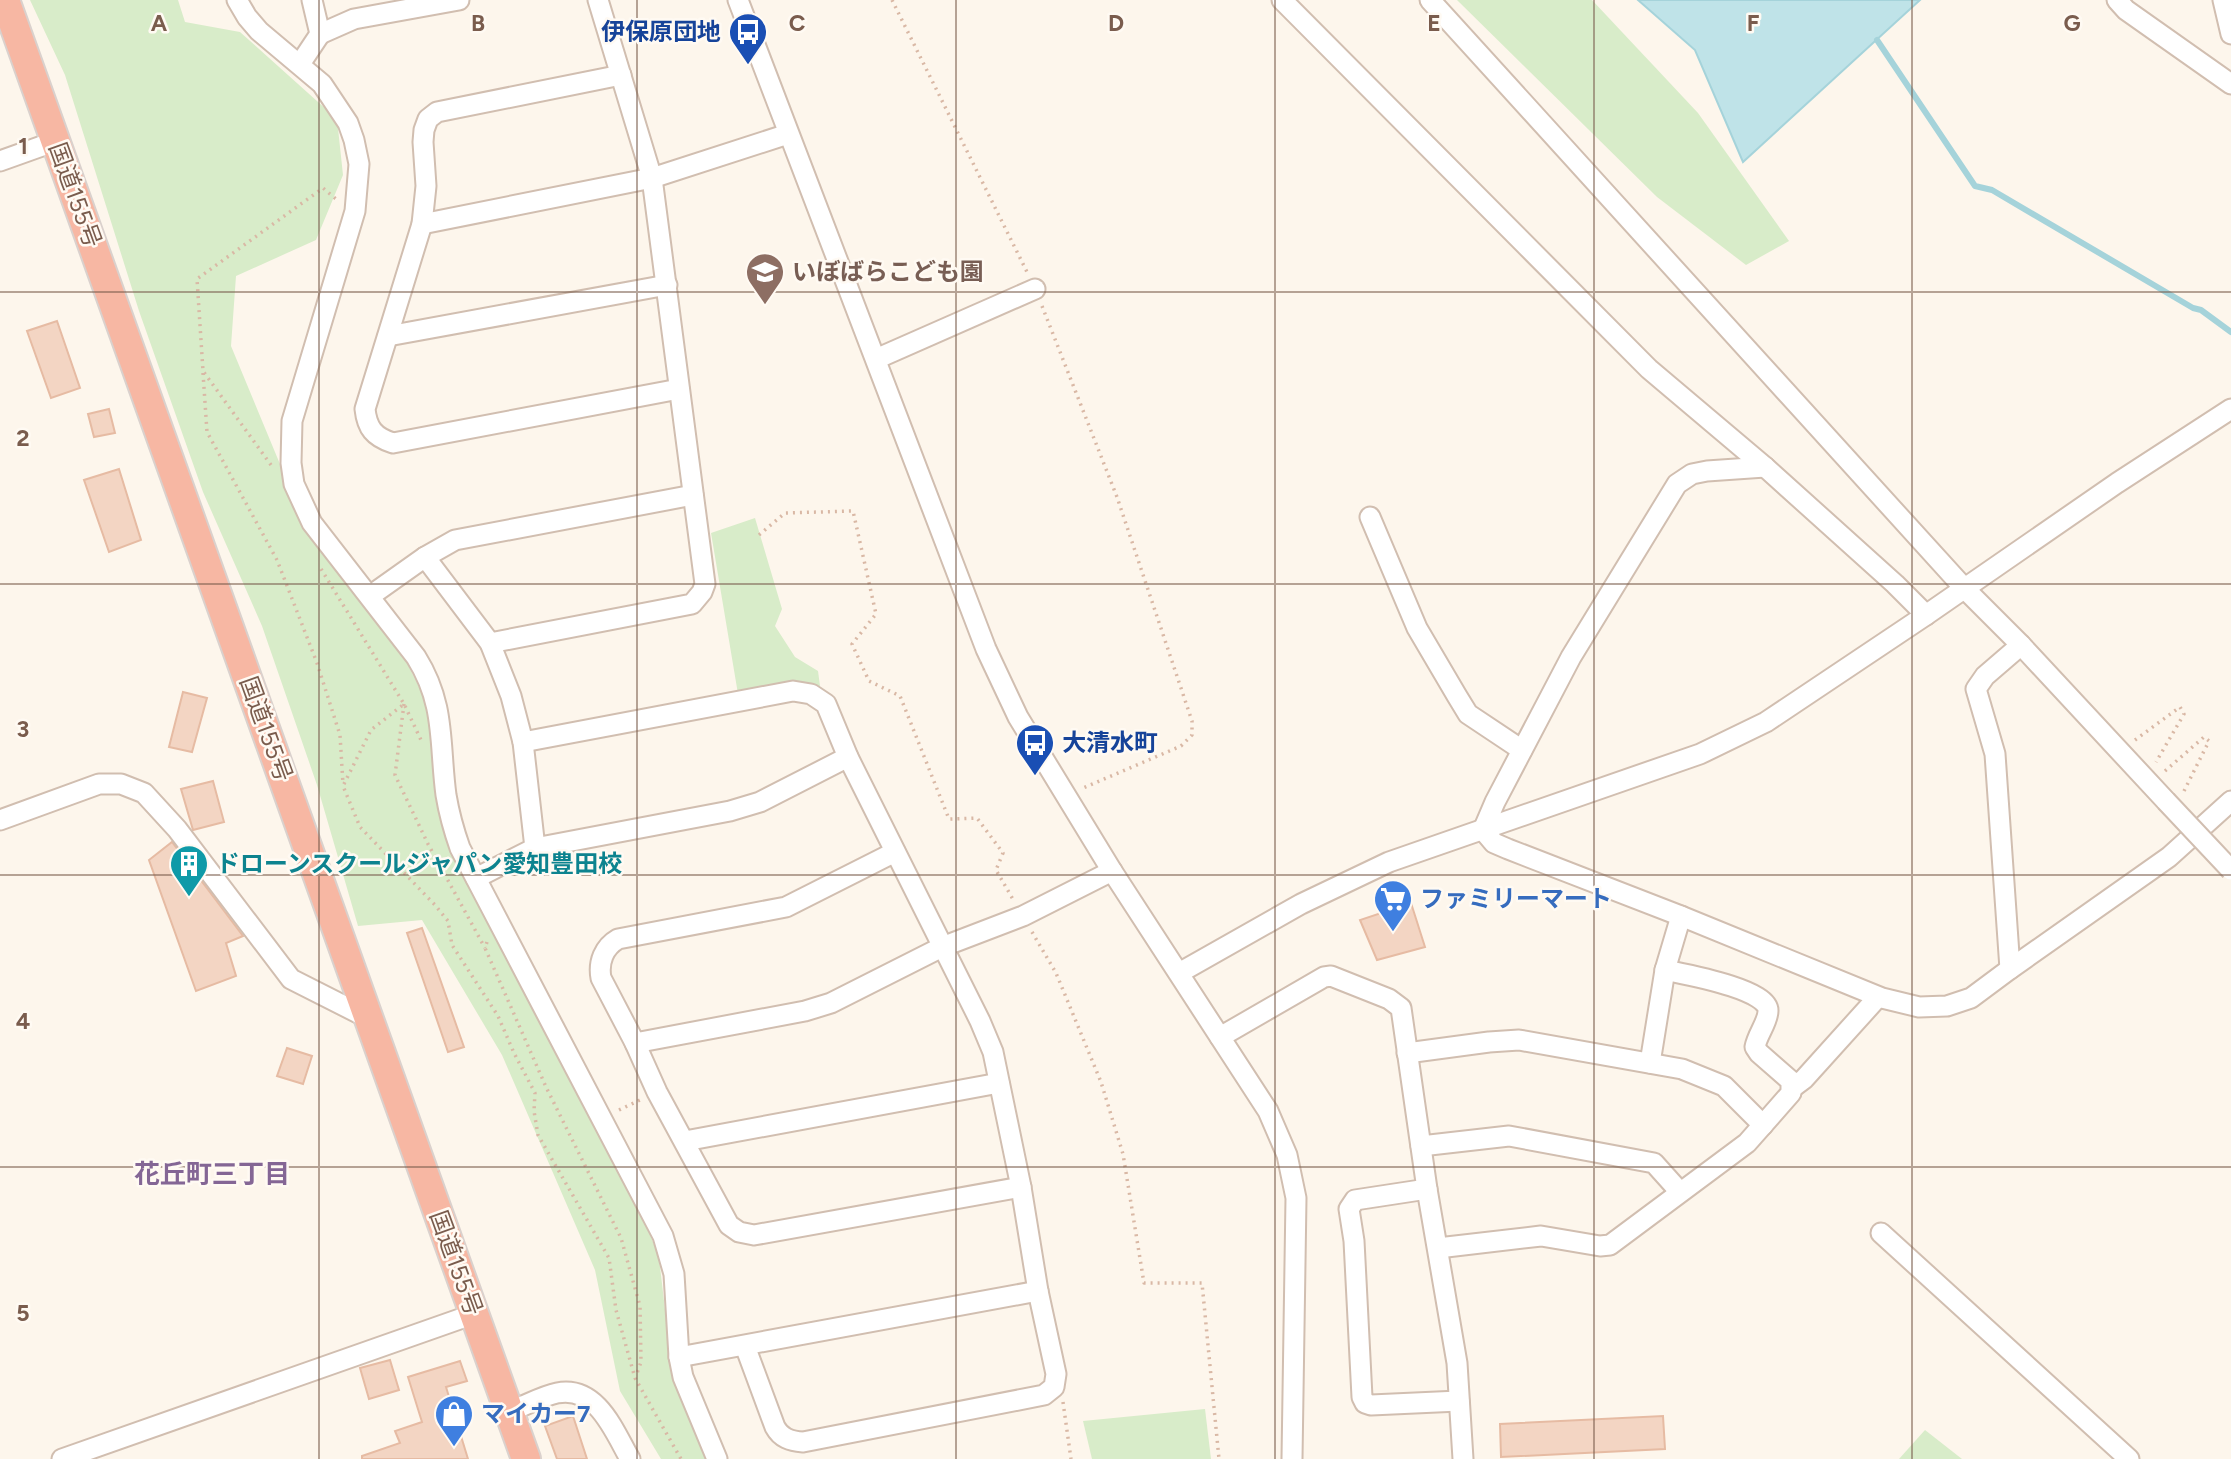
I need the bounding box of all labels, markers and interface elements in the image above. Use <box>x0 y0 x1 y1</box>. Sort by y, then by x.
text: A <box>151 9 168 37</box>
text: B <box>471 9 485 37</box>
text: C <box>789 9 806 37</box>
text: D <box>1108 9 1124 37</box>
text: E <box>1427 9 1441 37</box>
text: F <box>1747 9 1760 37</box>
text: G <box>2063 9 2081 37</box>
bus stop icon: 伊保原団地 <box>727 11 769 66</box>
place label: 伊保原団地 <box>601 17 721 46</box>
text: 1 <box>18 132 28 160</box>
street label: 国道155号 <box>43 138 108 251</box>
school or university icon: いぼばらこども園 <box>744 251 786 306</box>
place label: いぼばらこども園 <box>792 257 984 286</box>
text: 2 <box>16 424 30 452</box>
street label: 国道155号 <box>234 672 299 785</box>
text: 3 <box>17 715 29 743</box>
bus stop icon: 大清水町 <box>1014 722 1056 777</box>
place label: 大清水町 <box>1062 728 1158 757</box>
building icon: ドローンスクールジャパン愛知豊田校 <box>168 843 210 898</box>
place label: ドローンスクールジャパン愛知豊田校 <box>216 849 622 878</box>
supermarket icon: ファミリーマート <box>1372 878 1414 933</box>
place label: ファミリーマート <box>1420 884 1612 913</box>
text: 4 <box>16 1007 30 1035</box>
district label: 花丘町三丁目 <box>134 1158 290 1190</box>
street label: 国道155号 <box>424 1206 489 1319</box>
text: 5 <box>16 1299 30 1327</box>
shop icon: マイカー7 <box>433 1393 475 1448</box>
place label: マイカー7 <box>481 1399 590 1428</box>

